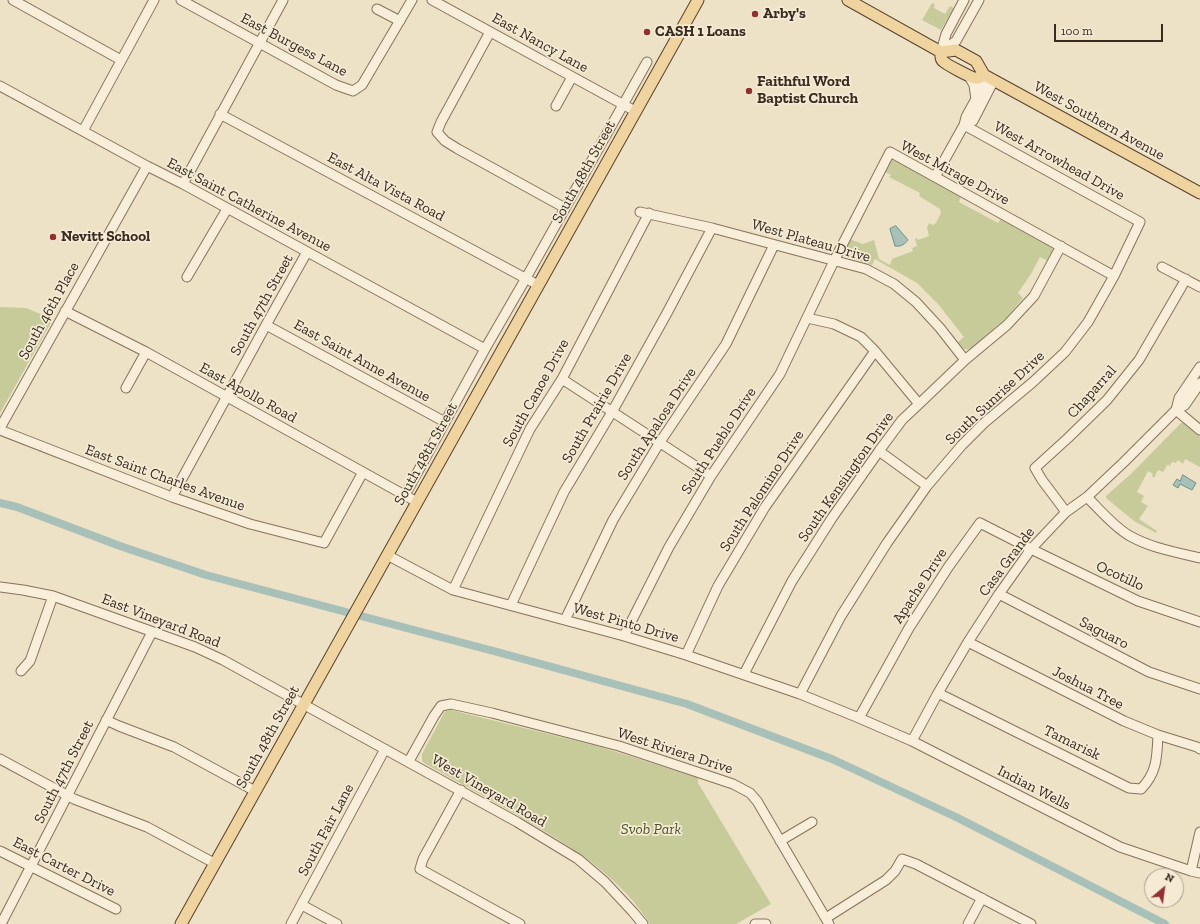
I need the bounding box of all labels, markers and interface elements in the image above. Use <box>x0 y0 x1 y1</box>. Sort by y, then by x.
place label: Arby's <box>763 5 806 23</box>
street label: East Burgess Lane <box>238 9 350 81</box>
street label: East Nancy Lane <box>489 9 591 77</box>
marker: Arby's <box>750 9 760 19</box>
scale bar <box>1056 16 1165 42</box>
place label: CASH 1 Loans <box>655 23 746 41</box>
text: 100 m <box>1061 24 1093 38</box>
marker: CASH 1 Loans <box>642 27 652 37</box>
place label: Faithful Word Baptist Church <box>757 73 858 108</box>
street label: West Southern Avenue <box>1030 78 1168 164</box>
marker: Faithful Word Baptist Church <box>744 86 754 96</box>
street label: South 48th Street <box>548 118 620 226</box>
street label: West Arrowhead Drive <box>990 118 1128 204</box>
street label: West Mirage Drive <box>897 137 1013 209</box>
street label: East Alta Vista Road <box>324 148 448 226</box>
street label: East Saint Catherine Avenue <box>164 154 334 256</box>
street label: West Plateau Drive <box>750 215 872 267</box>
place label: Nevitt School <box>61 228 150 246</box>
marker: Nevitt School <box>48 232 58 242</box>
street label: South 47th Street <box>227 251 297 359</box>
street label: South 46th Place <box>15 259 83 363</box>
street label: East Saint Anne Avenue <box>291 316 433 406</box>
street label: South Canoe Drive <box>499 336 573 450</box>
street label: South Sunrise Drive <box>942 347 1048 449</box>
street label: South Prairie Drive <box>558 350 636 466</box>
street label: East Apollo Road <box>196 359 300 427</box>
street label: Chaparral <box>1064 362 1120 422</box>
street label: South Apalosa Drive <box>614 364 700 484</box>
street label: South Pueblo Drive <box>678 384 760 498</box>
street label: South 48th Street <box>390 400 462 508</box>
street label: South Kensington Drive <box>794 409 898 545</box>
street label: South Palomino Drive <box>716 427 808 555</box>
street label: East Saint Charles Avenue <box>83 441 247 515</box>
street label: Casa Grande <box>975 524 1039 600</box>
street label: Apache Drive <box>889 545 951 627</box>
street label: Ocotillo <box>1093 557 1147 595</box>
street label: East Vineyard Road <box>99 590 223 652</box>
street label: West Pinto Drive <box>571 599 681 647</box>
street label: Saguaro <box>1076 613 1132 653</box>
street label: Joshua Tree <box>1049 662 1127 714</box>
street label: South 48th Street <box>232 683 304 791</box>
street label: South 47th Street <box>30 717 98 827</box>
street label: Tamarisk <box>1041 722 1103 764</box>
street label: West Riviera Drive <box>615 724 735 778</box>
street label: West Vineyard Road <box>428 751 550 831</box>
street label: Indian Wells <box>994 762 1074 814</box>
street label: South Fair Lane <box>294 781 358 879</box>
park label: Svob Park <box>621 821 681 839</box>
street label: East Carter Drive <box>10 833 118 901</box>
north arrow <box>1144 868 1184 908</box>
text: N <box>1163 870 1176 886</box>

